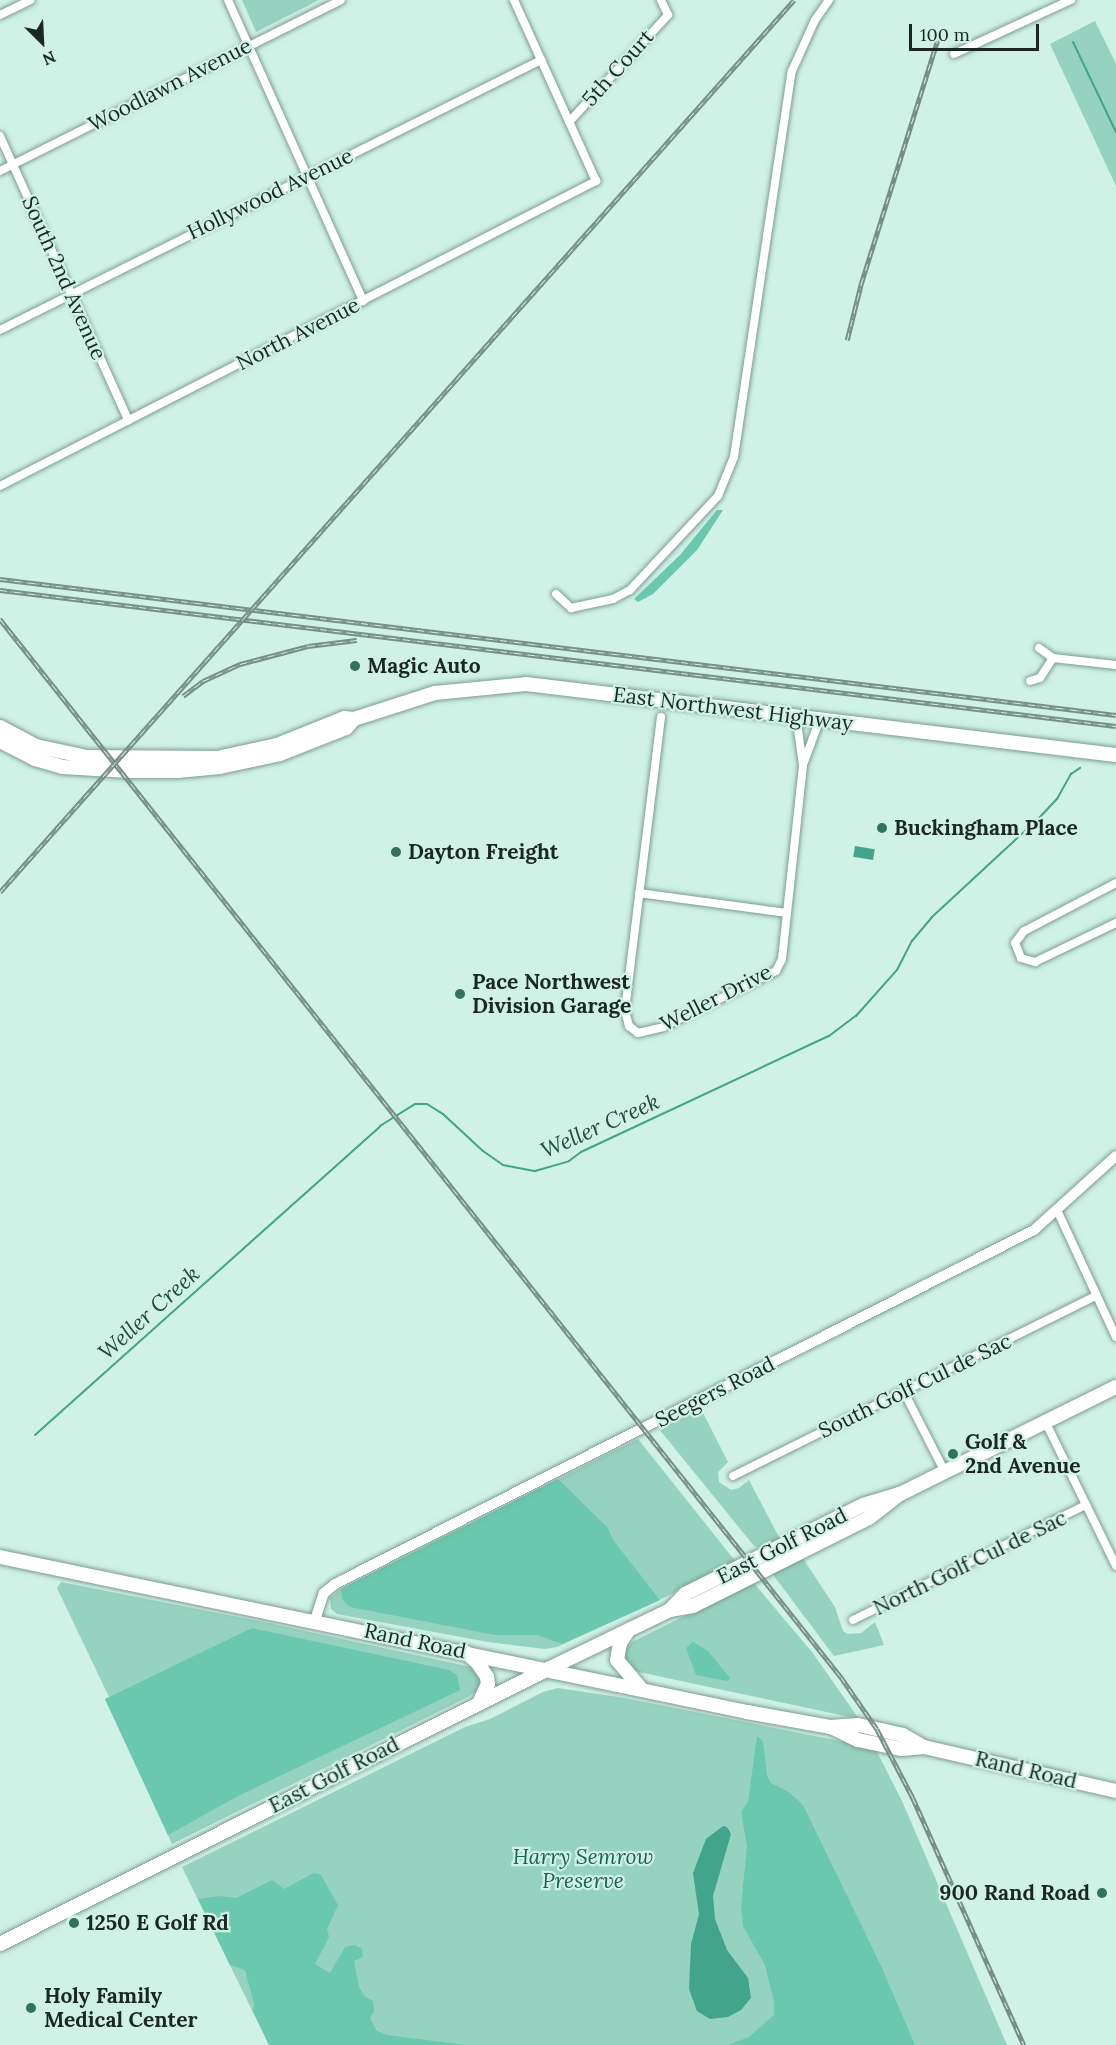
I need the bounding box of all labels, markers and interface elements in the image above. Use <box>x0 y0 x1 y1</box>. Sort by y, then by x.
north arrow <box>12 12 72 72</box>
scale bar <box>912 12 1042 50</box>
text: 100 m <box>920 23 970 46</box>
street label: 5th Court <box>577 24 659 112</box>
street label: Woodlawn Avenue <box>84 33 256 137</box>
text: N <box>40 47 59 70</box>
street label: Hollywood Avenue <box>183 143 357 245</box>
street label: South 2nd Avenue <box>17 192 111 364</box>
street label: North Avenue <box>232 292 364 376</box>
place label: Magic Auto <box>367 653 481 679</box>
marker: Magic Auto <box>348 659 362 673</box>
street label: East Northwest Highway <box>612 682 854 736</box>
place label: Buckingham Place <box>894 815 1078 841</box>
marker: Buckingham Place <box>875 821 889 835</box>
place label: Dayton Freight <box>408 839 559 865</box>
marker: Dayton Freight <box>389 845 403 859</box>
street label: Weller Drive <box>656 959 776 1037</box>
place label: Pace Northwest Division Garage <box>472 969 631 1019</box>
marker: Pace Northwest Division Garage <box>453 987 467 1001</box>
water label: Weller Creek <box>537 1088 663 1164</box>
water label: Weller Creek <box>93 1261 205 1365</box>
street label: South Golf Cul de Sac <box>814 1328 1016 1444</box>
street label: Seegers Road <box>651 1351 779 1433</box>
place label: Golf & 2nd Avenue <box>965 1429 1081 1479</box>
marker: Golf & 2nd Avenue <box>946 1447 960 1461</box>
street label: East Golf Road <box>713 1502 851 1590</box>
street label: North Golf Cul de Sac <box>869 1505 1071 1621</box>
street label: Rand Road <box>362 1618 468 1664</box>
street label: East Golf Road <box>265 1731 403 1819</box>
street label: Rand Road <box>973 1746 1079 1794</box>
park label: Harry Semrow Preserve <box>513 1844 653 1894</box>
place label: 900 Rand Road <box>939 1880 1090 1906</box>
marker: 900 Rand Road <box>1095 1886 1109 1900</box>
place label: 1250 E Golf Rd <box>86 1910 229 1936</box>
marker: 1250 E Golf Rd <box>67 1916 81 1930</box>
place label: Holy Family Medical Center <box>44 1983 198 2033</box>
marker: Holy Family Medical Center <box>22 1999 40 2017</box>

